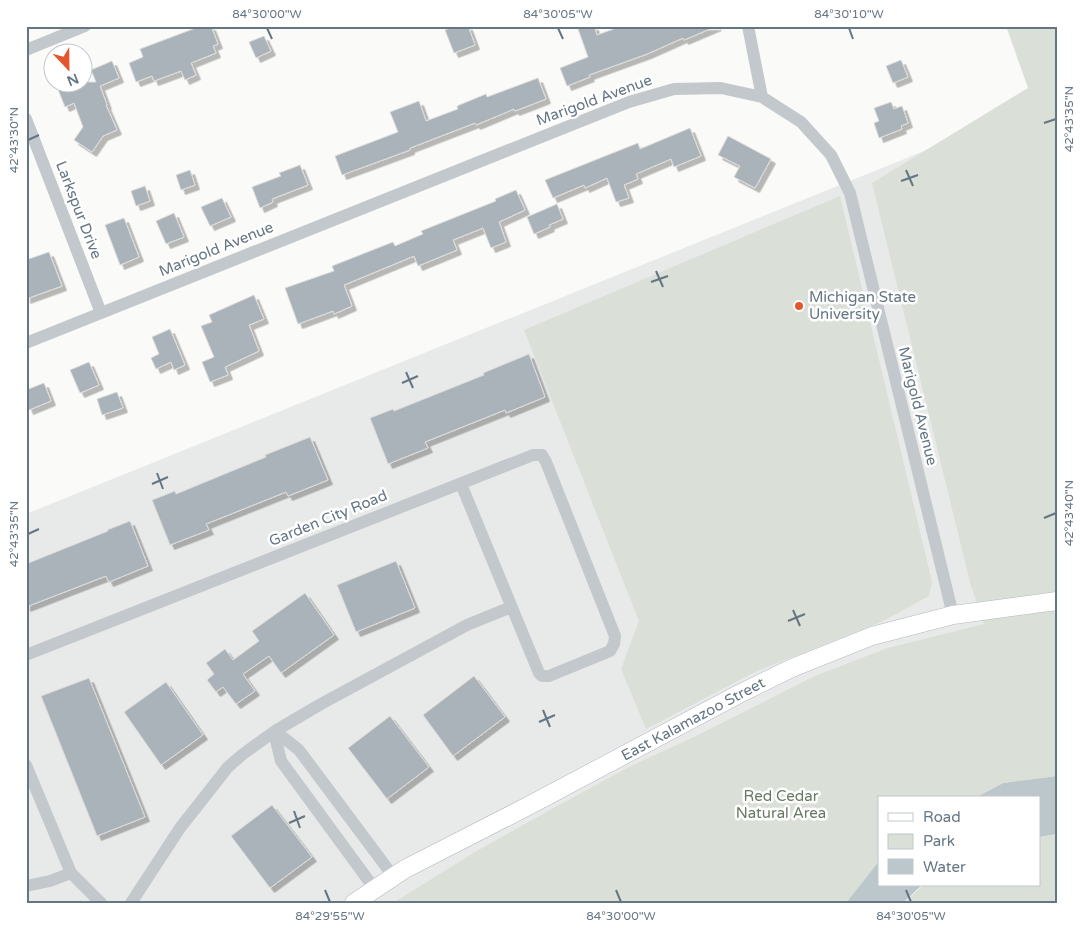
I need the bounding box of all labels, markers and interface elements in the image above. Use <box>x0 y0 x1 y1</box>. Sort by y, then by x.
text: 84°30'00"W <box>232 7 302 21</box>
text: 84°30'05"W <box>523 7 593 21</box>
text: 84°30'10"W <box>814 7 884 21</box>
north arrow <box>42 42 92 92</box>
text: N <box>64 70 81 90</box>
street label: Marigold Avenue <box>534 71 654 129</box>
text: 42°43'35"N <box>1062 86 1076 152</box>
text: 42°43'30"N <box>7 107 21 173</box>
street label: Larkspur Drive <box>52 159 106 261</box>
street label: Marigold Avenue <box>156 218 276 280</box>
place label: Michigan State University <box>809 288 916 323</box>
marker: Michigan State University <box>793 300 805 312</box>
street label: Marigold Avenue <box>895 345 941 467</box>
text: 42°43'40"N <box>1062 480 1076 546</box>
street label: Garden City Road <box>266 486 390 550</box>
text: 42°43'35"N <box>7 501 21 567</box>
street label: East Kalamazoo Street <box>618 673 768 765</box>
park label: Red Cedar Natural Area <box>736 787 826 822</box>
legend <box>878 796 1040 886</box>
text: Road <box>923 808 961 826</box>
text: Park <box>923 832 955 850</box>
text: Water <box>923 858 966 876</box>
text: 84°29'55"W <box>295 909 365 923</box>
text: 84°30'00"W <box>586 909 656 923</box>
text: 84°30'05"W <box>876 909 946 923</box>

